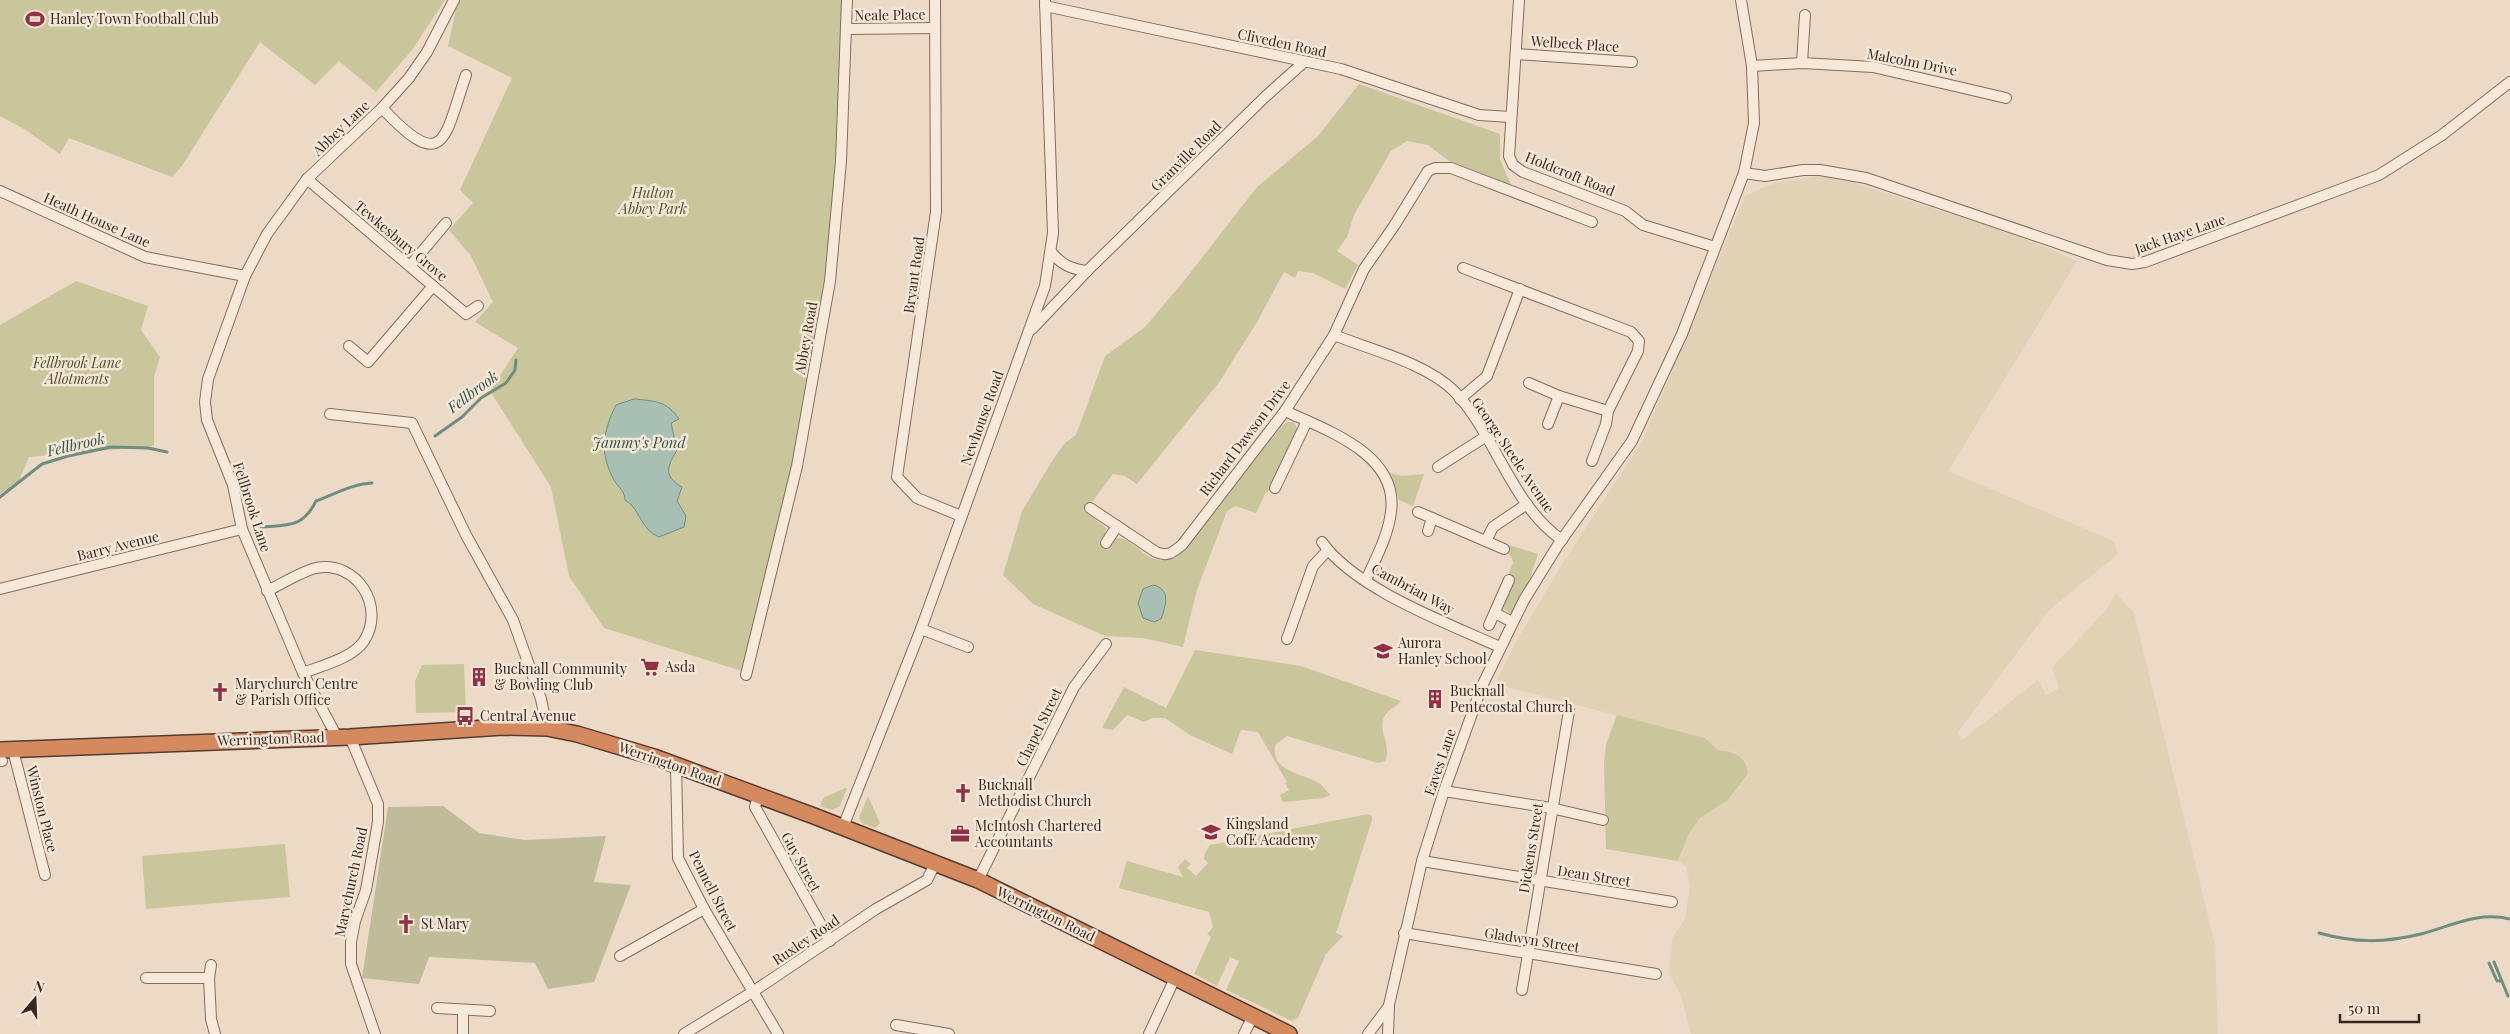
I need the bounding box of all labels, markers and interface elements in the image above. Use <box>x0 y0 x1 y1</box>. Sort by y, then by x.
street label: Neale Place <box>854 4 926 25</box>
sports icon: Hanley Town Football Club <box>24 8 46 30</box>
place label: Hanley Town Football Club <box>50 9 219 28</box>
street label: Cliveden Road <box>1236 24 1328 61</box>
street label: Welbeck Place <box>1529 31 1620 56</box>
street label: Malcolm Drive <box>1865 43 1959 80</box>
street label: Abbey Lane <box>307 96 373 160</box>
street label: Granville Road <box>1146 116 1225 195</box>
street label: Holdcroft Road <box>1523 147 1618 200</box>
park label: Hulton Abbey Park <box>617 183 687 218</box>
street label: Heath House Lane <box>41 188 153 252</box>
street label: Tewkesbury Grove <box>351 196 452 285</box>
street label: Jack Haye Lane <box>2131 209 2228 258</box>
street label: Bryant Road <box>899 235 928 315</box>
street label: Abbey Road <box>790 300 821 377</box>
park label: Fellbrook Lane Allotments <box>32 353 121 388</box>
water label: Fellbrook <box>442 365 502 417</box>
street label: Newhouse Road <box>956 368 1008 468</box>
street label: Richard Dawson Drive <box>1195 376 1294 499</box>
street label: George Steele Avenue <box>1468 393 1559 516</box>
water label: Fellbrook <box>44 428 107 461</box>
water label: Jammy's Pond <box>592 432 687 452</box>
street label: Fellbrook Lane <box>229 459 276 554</box>
street label: Barry Avenue <box>75 526 161 565</box>
street label: Cambrian Way <box>1368 559 1458 618</box>
place label: Aurora Hanley School <box>1397 633 1487 668</box>
school or university icon: Aurora Hanley School <box>1372 640 1394 662</box>
supermarket icon: Asda <box>639 656 661 678</box>
place label: Asda <box>664 657 695 676</box>
place label: Bucknall Community & Bowling Club <box>494 659 627 694</box>
building icon: Bucknall Community & Bowling Club <box>468 666 490 688</box>
place label: Marychurch Centre & Parish Office <box>235 674 358 709</box>
church icon: Marychurch Centre & Parish Office <box>209 681 231 703</box>
place label: Bucknall Pentecostal Church <box>1450 681 1573 716</box>
street label: Chapel Street <box>1011 683 1066 769</box>
building icon: Bucknall Pentecostal Church <box>1424 688 1446 710</box>
bus stop icon: Central Avenue <box>454 705 476 727</box>
place label: Central Avenue <box>480 706 576 725</box>
street label: Eaves Lane <box>1419 726 1460 798</box>
street label: Werrington Road <box>216 727 325 750</box>
street label: Werrington Road <box>615 737 724 790</box>
street label: Winston Place <box>22 763 62 854</box>
place label: Bucknall Methodist Church <box>978 775 1092 810</box>
church icon: Bucknall Methodist Church <box>952 782 974 804</box>
street label: Dickens Street <box>1514 800 1547 894</box>
place label: Kingsland CofE Academy <box>1226 814 1317 849</box>
place label: McIntosh Chartered Accountants <box>974 816 1102 851</box>
school or university icon: Kingsland CofE Academy <box>1200 821 1222 843</box>
office icon: McIntosh Chartered Accountants <box>949 823 971 845</box>
street label: Marychurch Road <box>330 825 371 939</box>
street label: Guy Street <box>777 828 826 896</box>
street label: Pennell Street <box>685 847 742 935</box>
street label: Dean Street <box>1556 860 1633 891</box>
street label: Werrington Road <box>993 881 1099 946</box>
street label: Ruxley Road <box>768 910 843 969</box>
church icon: St Mary <box>395 913 417 935</box>
place label: St Mary <box>421 914 469 933</box>
street label: Gladwyn Street <box>1483 923 1582 957</box>
north arrow <box>10 974 60 1024</box>
text: N <box>32 976 47 997</box>
scale bar <box>2340 992 2419 1024</box>
text: 50 m <box>2348 998 2381 1018</box>

